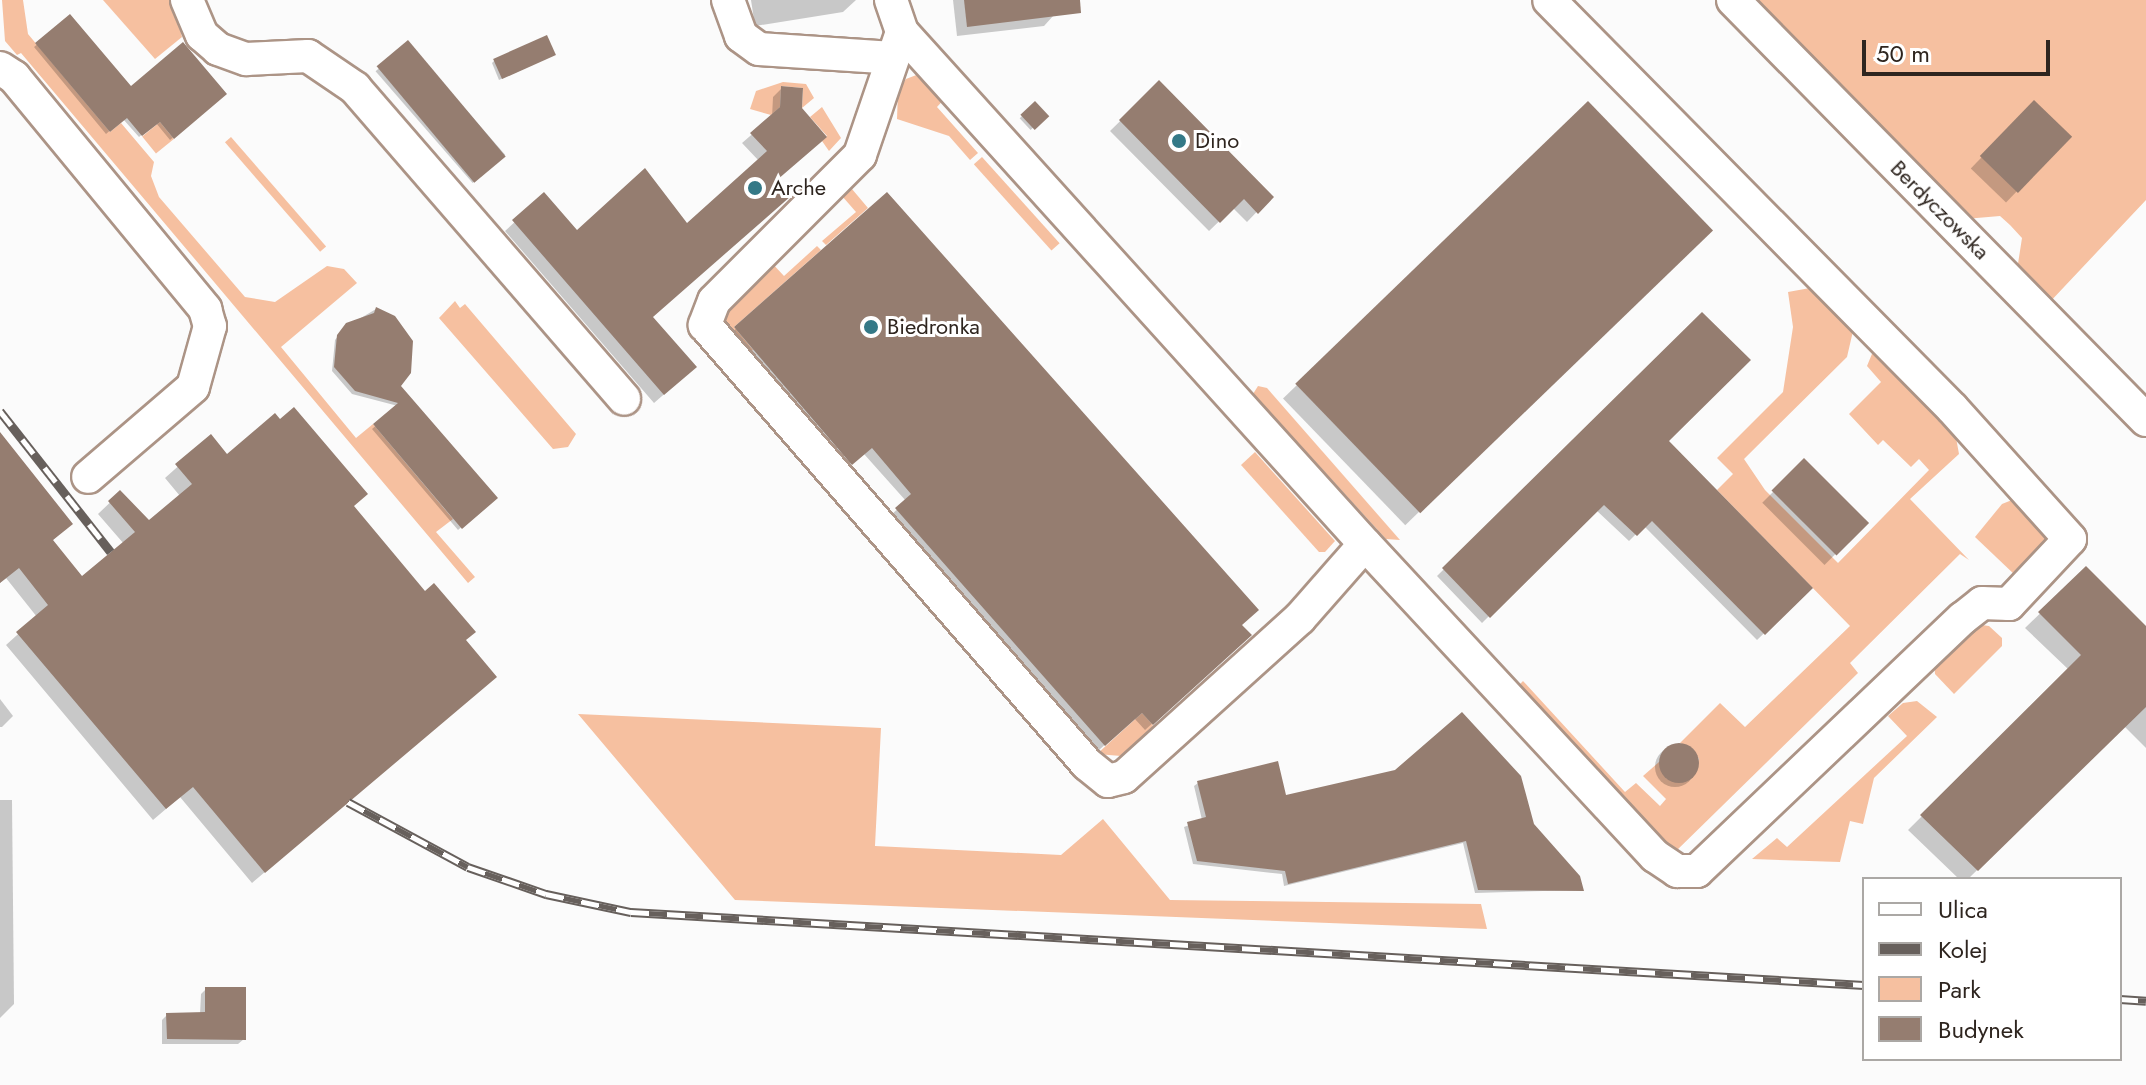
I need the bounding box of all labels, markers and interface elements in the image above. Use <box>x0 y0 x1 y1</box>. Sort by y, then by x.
scale bar <box>1866 24 2054 74</box>
text: 50 m <box>1876 36 1930 71</box>
place label: Dino <box>1195 128 1239 154</box>
marker: Dino <box>1170 132 1188 150</box>
street label: Berdyczowska <box>1885 155 1995 265</box>
place label: Arche <box>771 175 826 201</box>
marker: Arche <box>746 179 764 197</box>
place label: Biedronka <box>887 314 980 340</box>
marker: Biedronka <box>862 318 880 336</box>
legend <box>1862 877 2122 1061</box>
text: Ulica <box>1938 892 1988 927</box>
text: Kolej <box>1938 932 1988 967</box>
text: Park <box>1938 972 1981 1007</box>
text: Budynek <box>1938 1012 2024 1047</box>

